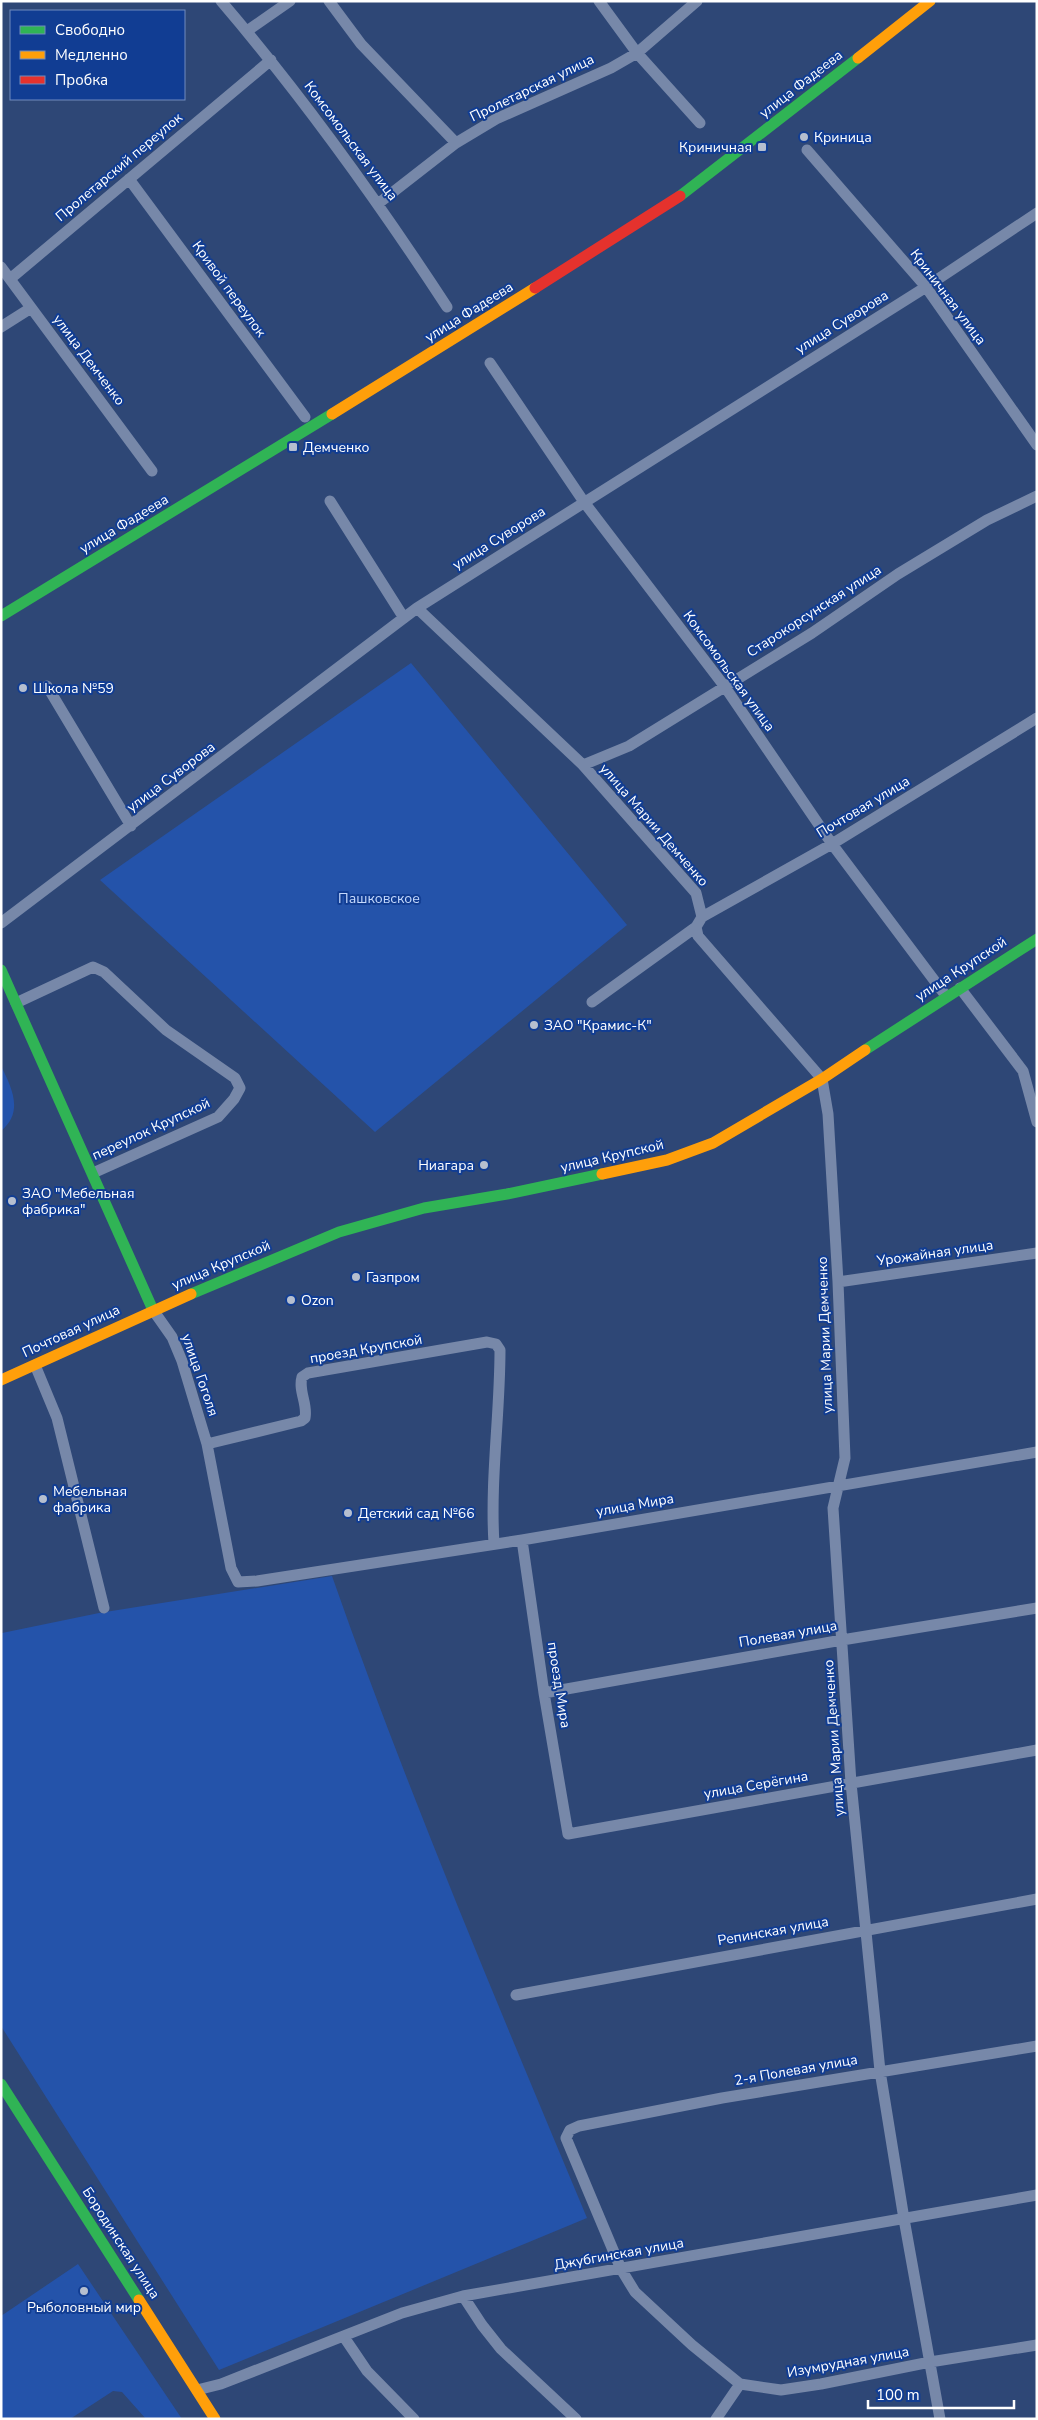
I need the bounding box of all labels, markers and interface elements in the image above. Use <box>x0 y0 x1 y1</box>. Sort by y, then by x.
legend <box>10 10 185 100</box>
text: Свободно <box>55 20 125 40</box>
text: Медленно <box>55 45 128 65</box>
street label: улица Фадеева <box>755 46 847 122</box>
street label: Пролетарская улица <box>467 50 597 126</box>
text: Пробка <box>55 70 108 90</box>
street label: Комсомольская улица <box>300 77 402 205</box>
street label: Пролетарский переулок <box>52 108 187 226</box>
place label: Криница <box>814 128 872 147</box>
marker: Криница <box>798 131 810 143</box>
place label: Криничная <box>679 138 752 157</box>
marker: Криничная <box>756 141 768 153</box>
street label: Кривой переулок <box>188 237 271 341</box>
street label: Криничная улица <box>906 245 990 349</box>
street label: улица Фадеева <box>421 277 517 347</box>
street label: улица Суворова <box>792 286 892 358</box>
street label: улица Демченко <box>49 311 129 409</box>
place label: Демченко <box>303 438 370 457</box>
marker: Демченко <box>287 441 299 453</box>
street label: улица Фадеева <box>76 490 172 558</box>
street label: улица Суворова <box>449 502 549 574</box>
street label: Старокорсунская улица <box>743 560 885 662</box>
street label: Комсомольская улица <box>679 607 779 735</box>
place label: Школа №59 <box>33 679 114 698</box>
marker: Школа №59 <box>17 682 29 694</box>
street label: улица Суворова <box>123 737 219 817</box>
street label: улица Марии Демченко <box>595 760 713 891</box>
street label: Почтовая улица <box>813 772 913 842</box>
park label: Пашковское <box>338 889 420 908</box>
street label: улица Крупской <box>912 932 1010 1006</box>
place label: ЗАО "Крамис-К" <box>544 1016 652 1035</box>
marker: ЗАО "Крамис-К" <box>528 1019 540 1031</box>
street label: переулок Крупской <box>89 1093 213 1165</box>
street label: улица Крупской <box>558 1135 666 1177</box>
place label: Ниагара <box>418 1156 474 1175</box>
marker: Ниагара <box>478 1159 490 1171</box>
place label: ЗАО "Мебельная фабрика" <box>22 1184 134 1219</box>
marker: ЗАО "Мебельная фабрика" <box>6 1195 18 1207</box>
street label: Урожайная улица <box>875 1235 994 1271</box>
street label: улица Крупской <box>169 1236 273 1294</box>
street label: улица Марии Демченко <box>813 1256 837 1414</box>
place label: Газпром <box>366 1268 420 1287</box>
marker: Газпром <box>350 1271 362 1283</box>
place label: Ozon <box>301 1291 334 1310</box>
marker: Ozon <box>285 1294 297 1306</box>
street label: Почтовая улица <box>19 1300 123 1362</box>
street label: проезд Крупской <box>308 1330 424 1368</box>
street label: улица Гоголя <box>177 1331 223 1419</box>
place label: Мебельная фабрика <box>53 1482 127 1517</box>
street label: улица Мира <box>595 1489 675 1521</box>
marker: Мебельная фабрика <box>37 1493 49 1505</box>
place label: Детский сад №66 <box>358 1504 475 1523</box>
marker: Детский сад №66 <box>342 1507 354 1519</box>
street label: Полевая улица <box>737 1616 839 1652</box>
street label: проезд Мира <box>543 1641 575 1729</box>
street label: улица Марии Демченко <box>819 1659 849 1817</box>
street label: улица Серёгина <box>702 1766 810 1804</box>
street label: Репинская улица <box>716 1912 830 1950</box>
street label: 2-я Полевая улица <box>733 2050 859 2090</box>
street label: Бородинская улица <box>78 2183 164 2303</box>
street label: Джубгинская улица <box>553 2233 685 2275</box>
marker: Рыболовный мир <box>78 2285 90 2297</box>
place label: Рыболовный мир <box>27 2298 141 2317</box>
street label: Изумрудная улица <box>786 2342 910 2382</box>
scale bar <box>868 2378 1014 2410</box>
text: 100 m <box>876 2385 920 2405</box>

